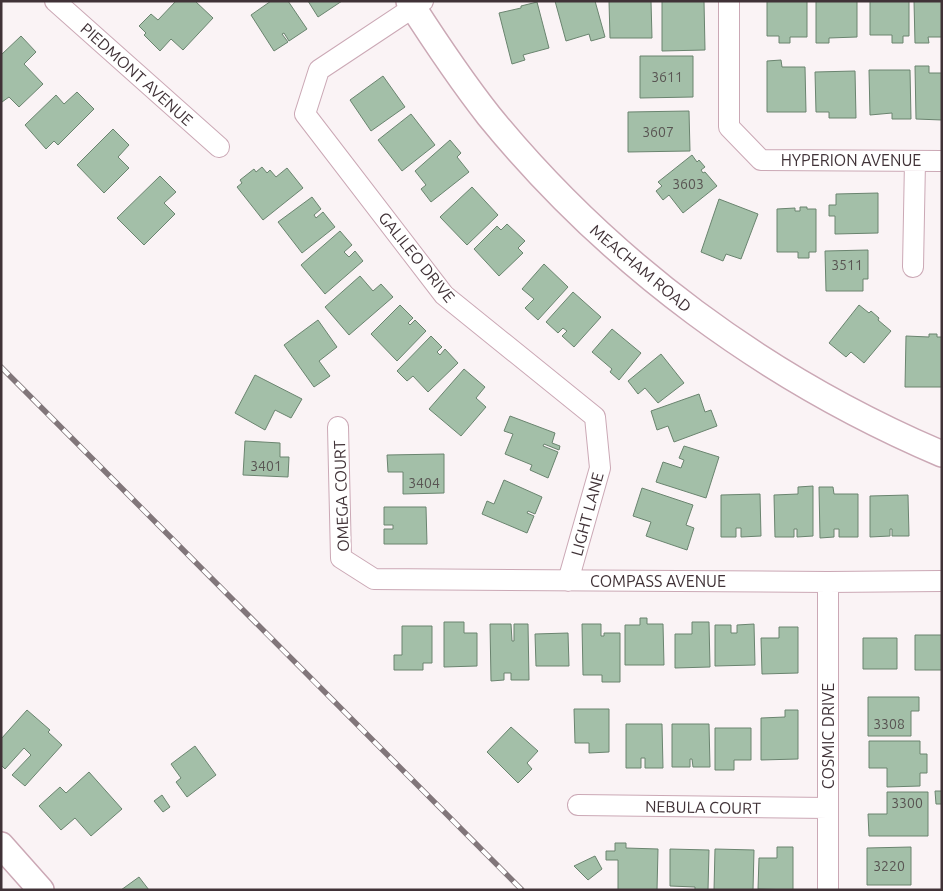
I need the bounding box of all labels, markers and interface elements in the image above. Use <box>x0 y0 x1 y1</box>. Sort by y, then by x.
street label: PIEDMONT AVENUE <box>77 19 197 129</box>
house number: 3611 <box>651 69 683 85</box>
house number: 3607 <box>642 124 674 140</box>
street label: HYPERION AVENUE <box>781 151 921 169</box>
house number: 3603 <box>672 176 704 192</box>
street label: GALILEO DRIVE <box>375 208 459 306</box>
street label: MEACHAM ROAD <box>587 221 695 315</box>
house number: 3511 <box>831 257 863 273</box>
street label: OMEGA COURT <box>330 440 352 552</box>
house number: 3401 <box>250 458 282 474</box>
street label: LIGHT LANE <box>567 470 607 558</box>
house number: 3404 <box>408 475 440 491</box>
street label: COMPASS AVENUE <box>590 572 726 590</box>
street label: COSMIC DRIVE <box>819 683 837 789</box>
house number: 3308 <box>873 716 905 732</box>
house number: 3300 <box>891 795 923 811</box>
street label: NEBULA COURT <box>645 797 761 817</box>
house number: 3220 <box>873 858 905 874</box>

